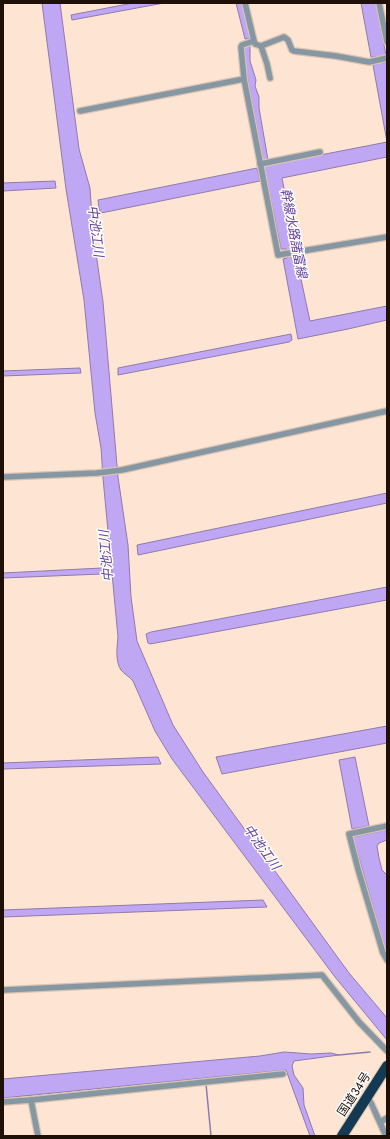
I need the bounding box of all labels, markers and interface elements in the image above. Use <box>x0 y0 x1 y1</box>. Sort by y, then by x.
water label: 幹線水路諸富線 <box>276 187 312 281</box>
water label: 中池江川 <box>83 204 109 260</box>
water label: 中池江川 <box>94 527 118 583</box>
water label: 中池江川 <box>239 820 286 875</box>
street label: 国道34号 <box>333 1068 375 1120</box>

